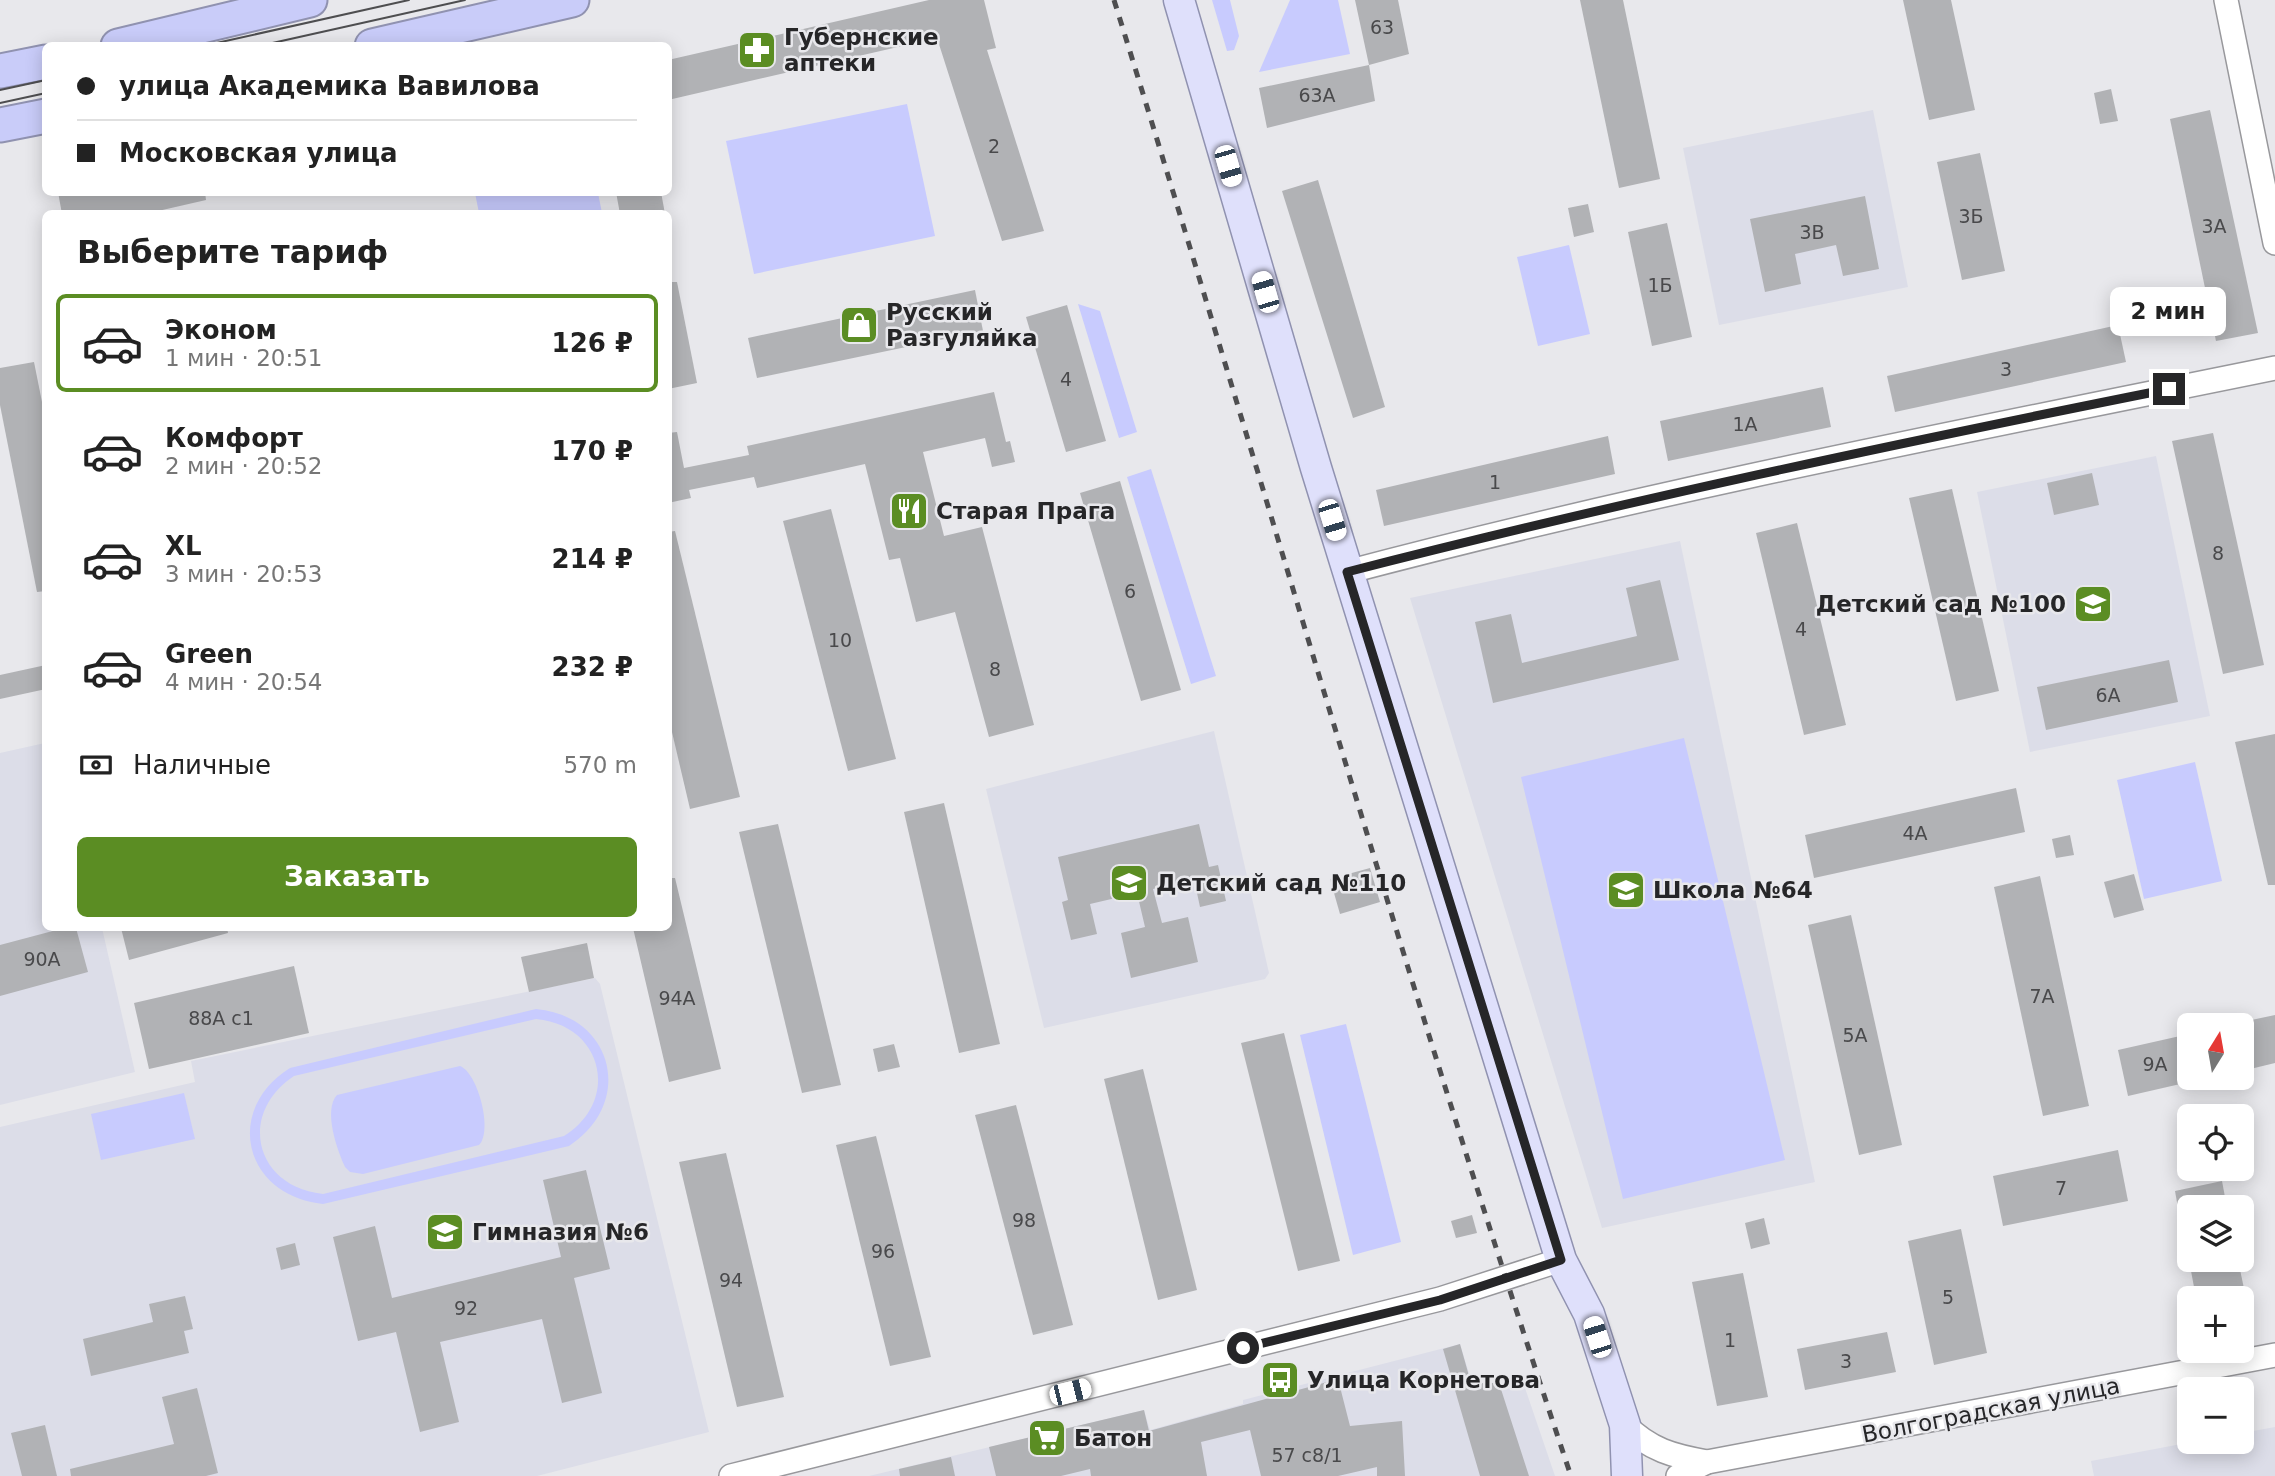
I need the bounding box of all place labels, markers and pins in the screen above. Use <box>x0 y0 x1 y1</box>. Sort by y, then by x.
place label: Губернские аптеки <box>784 24 939 76</box>
pharmacy icon: Губернские аптеки <box>736 29 778 71</box>
place label: Русский Разгуляйка <box>886 299 1038 351</box>
shop icon: Русский Разгуляйка <box>838 304 880 346</box>
restaurant icon: Старая Прага <box>888 490 930 532</box>
place label: Старая Прага <box>936 498 1115 524</box>
school or university icon: Детский сад №100 <box>2072 583 2114 625</box>
place label: Детский сад №100 <box>1816 591 2066 617</box>
school or university icon: Детский сад №110 <box>1108 862 1150 904</box>
school or university icon: Школа №64 <box>1605 869 1647 911</box>
place label: Детский сад №110 <box>1156 870 1406 896</box>
place label: Школа №64 <box>1653 877 1813 903</box>
school or university icon: Гимназия №6 <box>424 1211 466 1253</box>
place label: Гимназия №6 <box>472 1219 649 1245</box>
bus stop icon: Улица Корнетова <box>1259 1359 1301 1401</box>
place label: Улица Корнетова <box>1307 1367 1540 1393</box>
supermarket icon: Батон <box>1026 1417 1068 1459</box>
place label: Батон <box>1074 1425 1152 1451</box>

